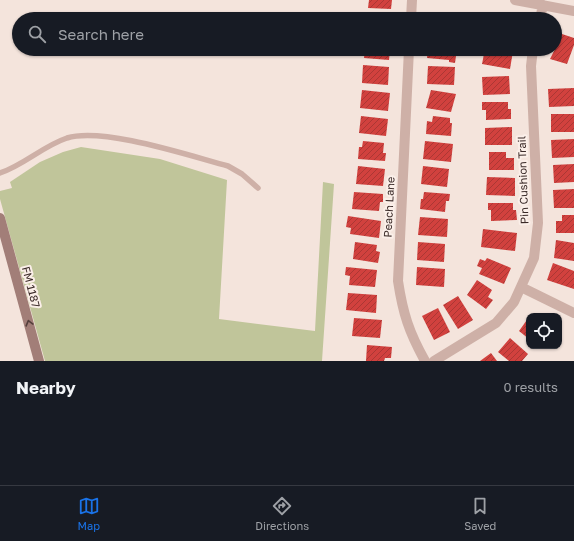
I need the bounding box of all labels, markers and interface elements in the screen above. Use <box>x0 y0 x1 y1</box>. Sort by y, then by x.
search box <box>12 12 562 56</box>
icon: search <box>26 23 48 45</box>
text: Search here <box>58 25 144 43</box>
street label: Pin Cushion Trail <box>514 135 531 224</box>
street label: Peach Lane <box>380 176 397 238</box>
street label: FM 1187 <box>20 265 43 309</box>
map controls <box>526 313 562 349</box>
button: locate <box>526 313 562 349</box>
one-way arrow <box>25 320 33 327</box>
text: Nearby <box>16 377 76 398</box>
text: 0 results <box>503 379 558 395</box>
tab: Map <box>78 495 100 532</box>
tab: Directions <box>255 495 309 532</box>
tab: Saved <box>464 495 496 532</box>

